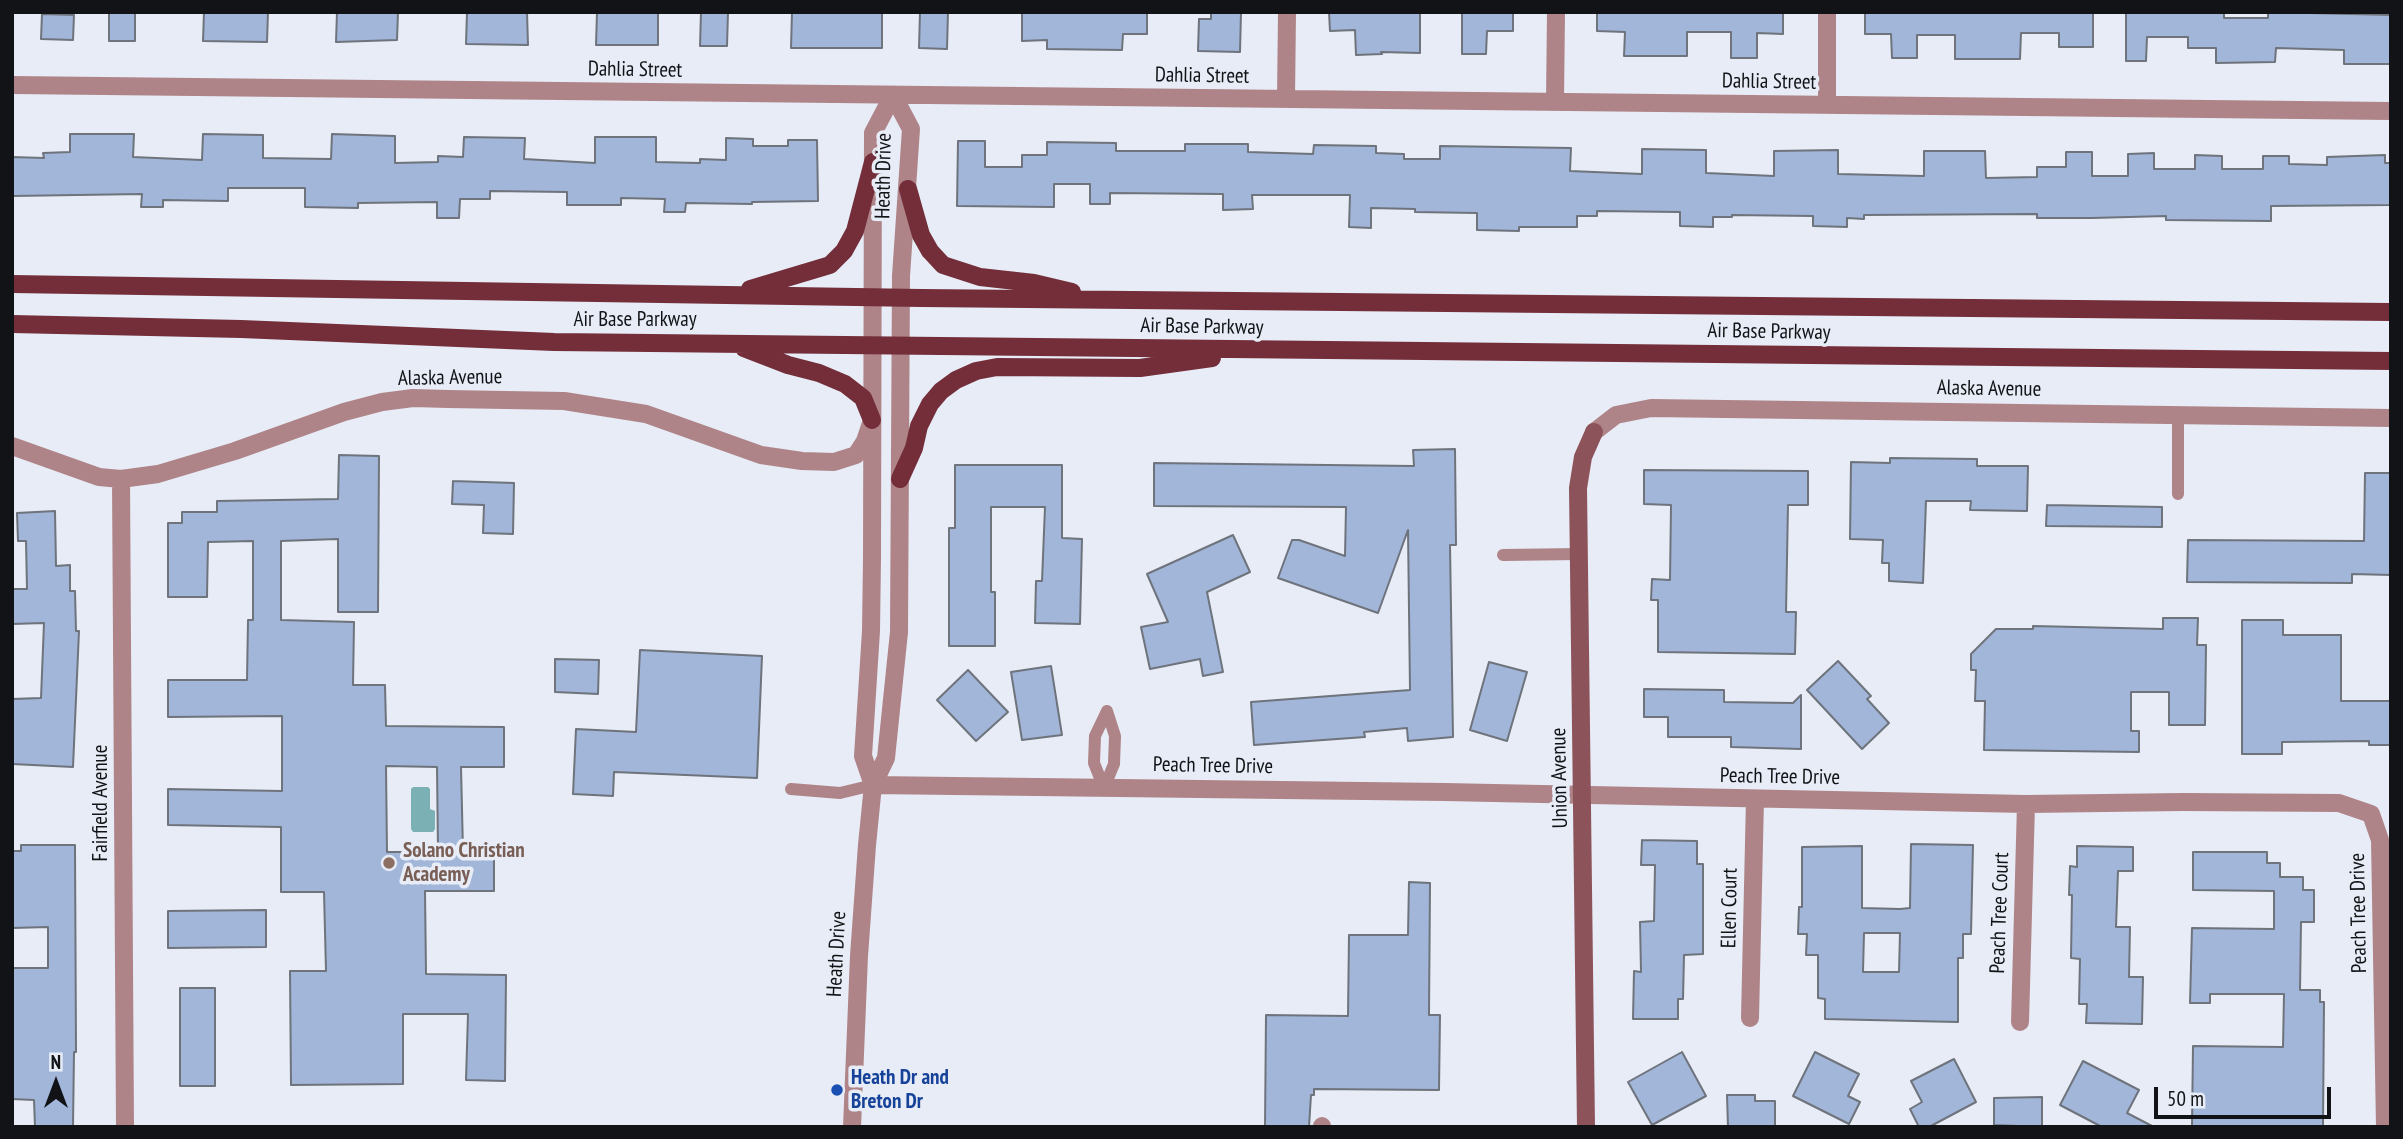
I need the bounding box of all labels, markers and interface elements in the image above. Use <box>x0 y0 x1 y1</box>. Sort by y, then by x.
street label: Dahlia Street <box>588 57 682 83</box>
street label: Dahlia Street <box>1155 63 1249 89</box>
street label: Dahlia Street <box>1722 69 1816 95</box>
street label: Heath Drive <box>871 133 897 219</box>
street label: Air Base Parkway <box>573 307 697 333</box>
street label: Air Base Parkway <box>1140 313 1264 341</box>
street label: Air Base Parkway <box>1707 318 1831 346</box>
street label: Alaska Avenue <box>398 364 502 392</box>
street label: Alaska Avenue <box>1937 375 2041 403</box>
street label: Union Avenue <box>1547 728 1573 828</box>
street label: Fairfield Avenue <box>88 745 114 861</box>
street label: Peach Tree Drive <box>1153 752 1273 780</box>
street label: Peach Tree Drive <box>1720 763 1840 791</box>
place label: Solano Christian Academy <box>403 838 525 888</box>
street label: Peach Tree Court <box>1985 852 2015 974</box>
street label: Peach Tree Drive <box>2345 853 2373 973</box>
marker: Solano Christian Academy <box>381 855 397 871</box>
street label: Ellen Court <box>1717 868 1743 948</box>
street label: Heath Drive <box>822 910 852 998</box>
north arrow <box>21 1048 91 1118</box>
text: N <box>51 1050 61 1074</box>
place label: Heath Dr and Breton Dr <box>851 1065 949 1115</box>
scale bar <box>2158 1072 2335 1116</box>
marker: Heath Dr and Breton Dr <box>829 1082 845 1098</box>
text: 50 m <box>2167 1085 2204 1112</box>

